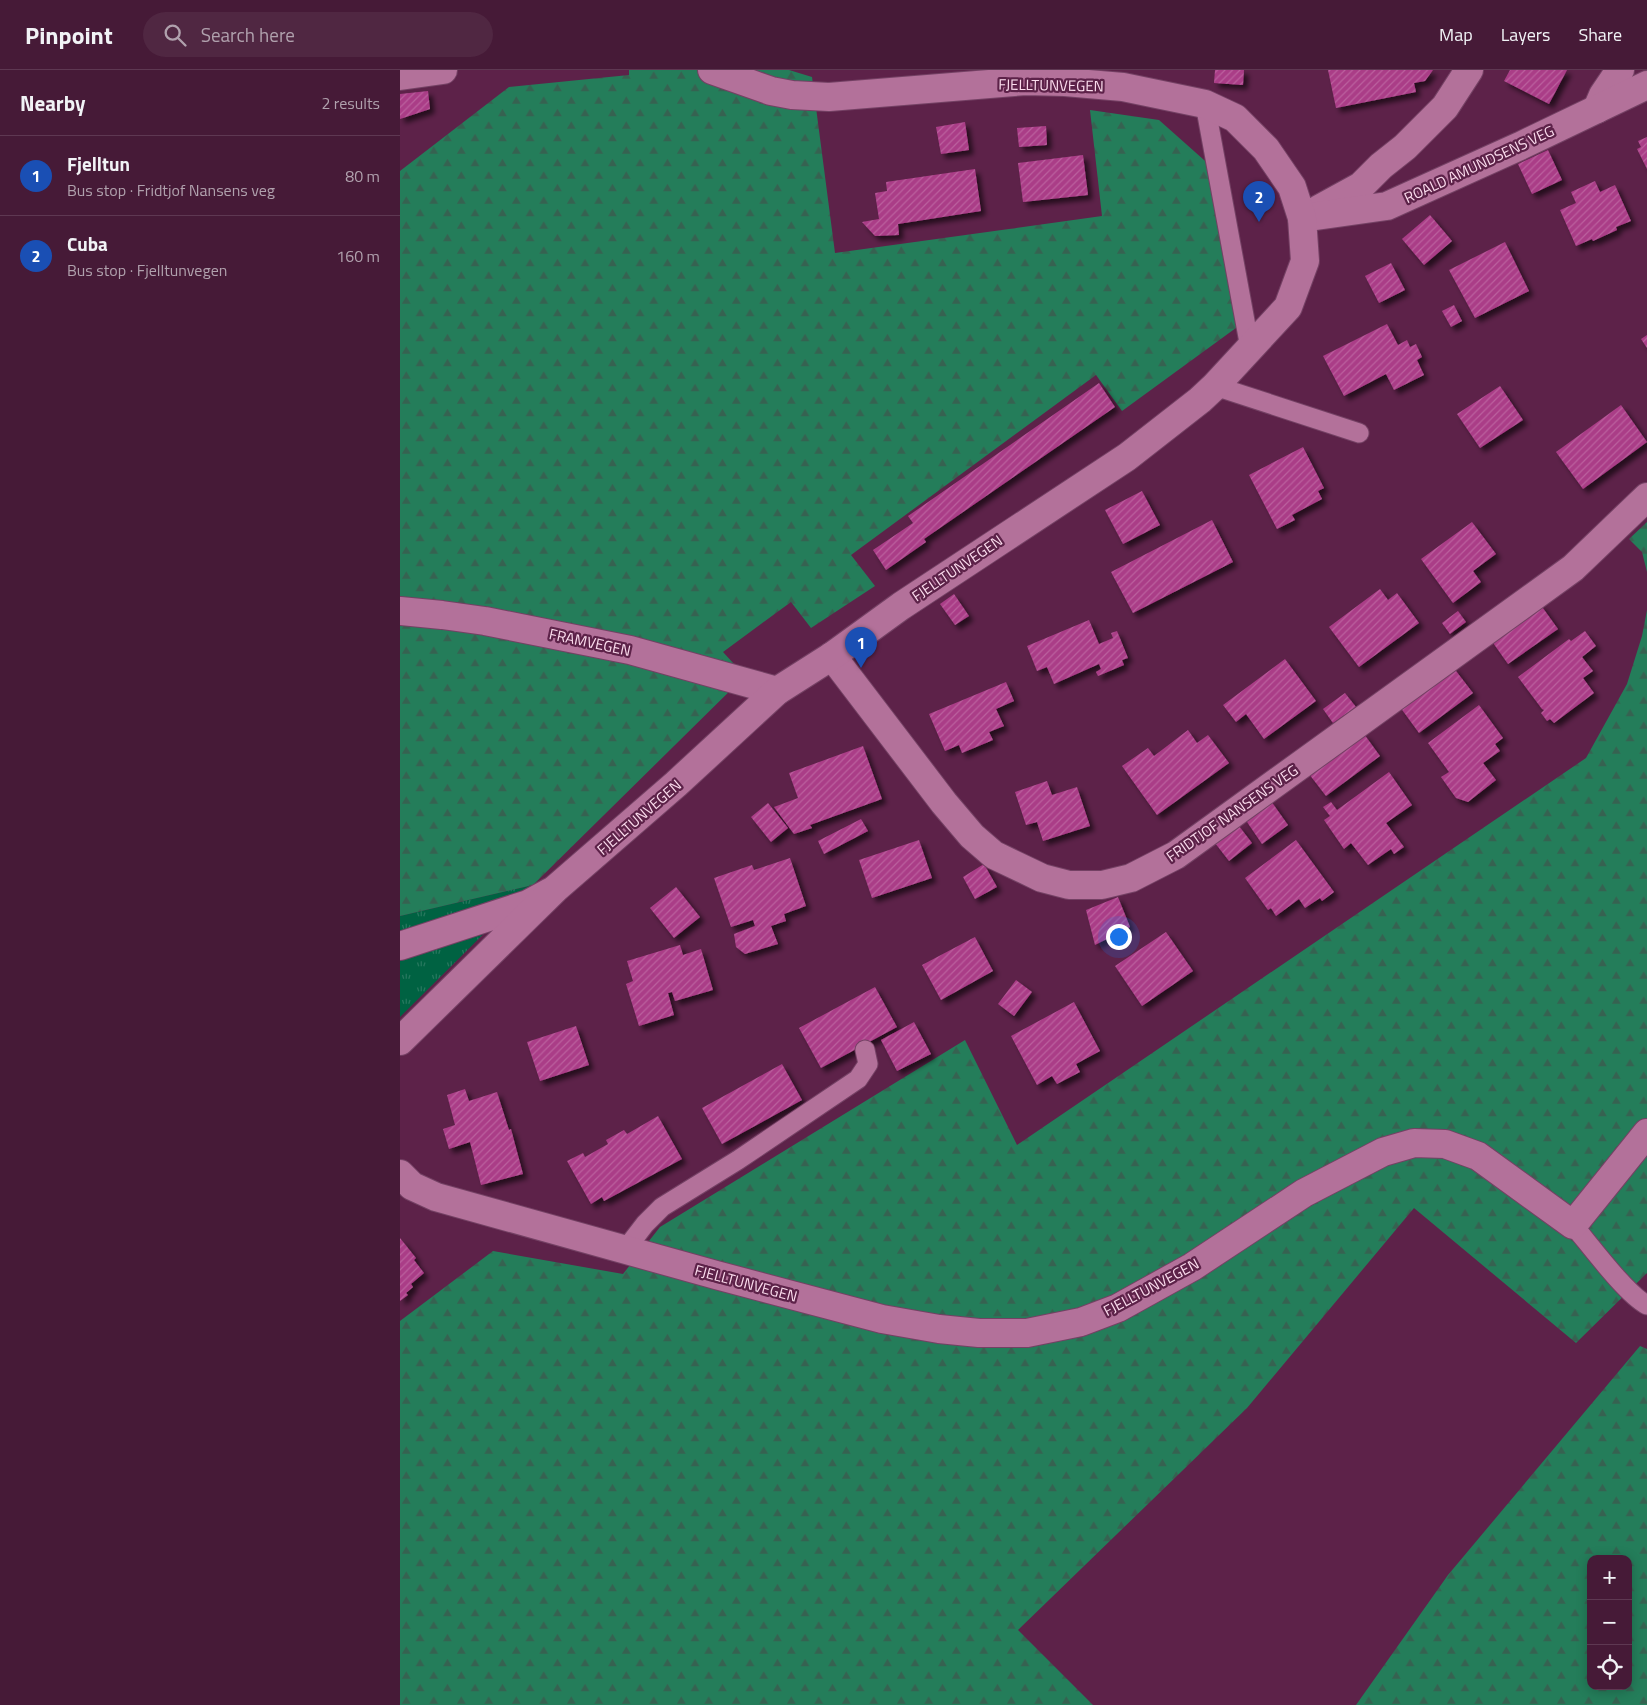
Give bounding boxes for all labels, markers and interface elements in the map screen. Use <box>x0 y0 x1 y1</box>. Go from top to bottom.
search box <box>143 12 493 57</box>
text: Pinpoint <box>25 17 113 53</box>
text: Search here <box>201 20 295 49</box>
icon: search <box>161 21 189 49</box>
text: Map <box>1439 21 1473 48</box>
text: Layers <box>1501 21 1550 48</box>
text: Share <box>1578 21 1622 48</box>
street label: FJELLTUNVEGEN <box>998 73 1104 97</box>
text: Nearby <box>20 87 85 119</box>
text: 2 results <box>321 91 380 115</box>
street label: ROALD AMUNDSENS VEG <box>1400 119 1558 209</box>
text: Fjelltun <box>67 149 130 178</box>
text: 1 <box>32 164 40 188</box>
text: 80 m <box>345 164 380 188</box>
text: Bus stop · Fridtjof Nansens veg <box>67 178 275 202</box>
pin: 2 <box>1243 181 1275 222</box>
text: Cuba <box>67 229 108 258</box>
text: 2 <box>32 244 40 268</box>
text: 160 m <box>336 244 380 268</box>
text: Bus stop · Fjelltunvegen <box>67 258 227 282</box>
street label: FJELLTUNVEGEN <box>907 529 1007 607</box>
street label: FRAMVEGEN <box>547 622 633 662</box>
pin: 1 <box>845 627 877 668</box>
street label: FRIDTJOF NANSENS VEG <box>1161 759 1303 867</box>
street label: FJELLTUNVEGEN <box>592 774 686 860</box>
your location <box>1106 924 1132 950</box>
street label: FJELLTUNVEGEN <box>1099 1252 1203 1322</box>
street label: FJELLTUNVEGEN <box>692 1258 800 1308</box>
map controls <box>1587 1555 1632 1690</box>
button: + <box>1587 1555 1632 1600</box>
button: − <box>1587 1600 1632 1645</box>
button: locate <box>1587 1645 1632 1690</box>

